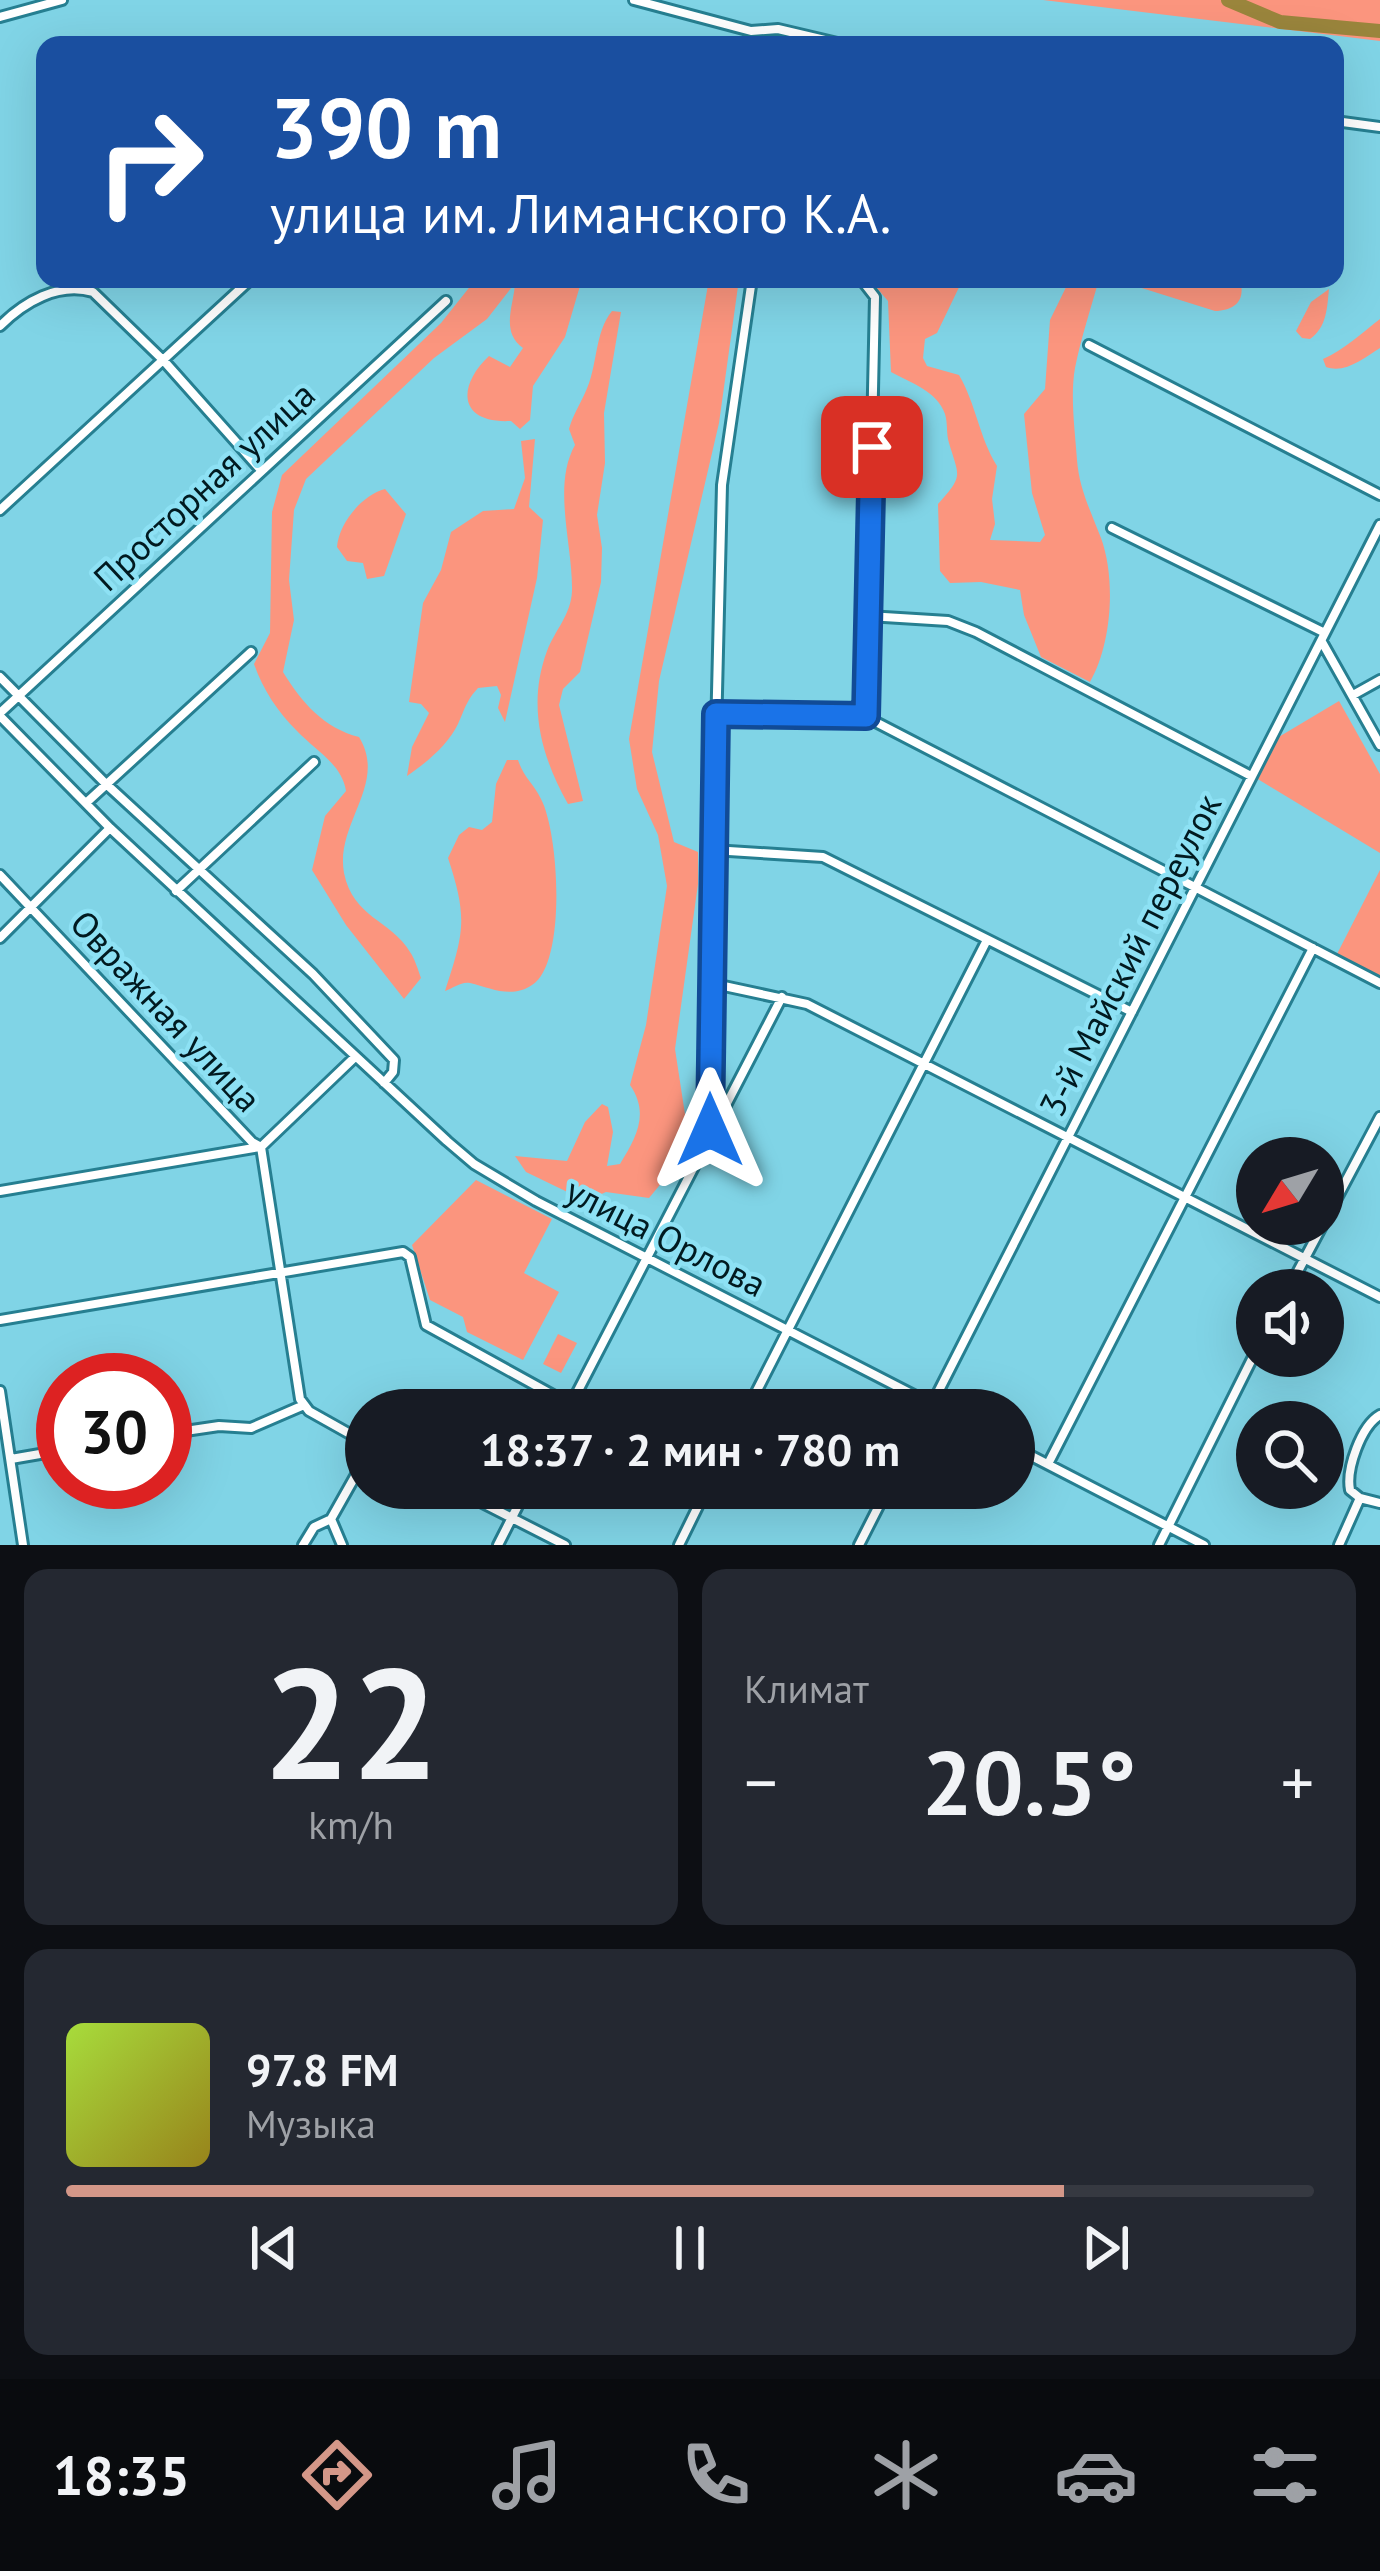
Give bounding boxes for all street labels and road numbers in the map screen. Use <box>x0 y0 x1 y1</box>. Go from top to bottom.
street label: Просторная улица <box>83 371 324 600</box>
street label: 3-й Майский переулок <box>1028 786 1231 1124</box>
street label: Овражная улица <box>61 900 272 1121</box>
street label: улица Орлова <box>558 1166 774 1307</box>

